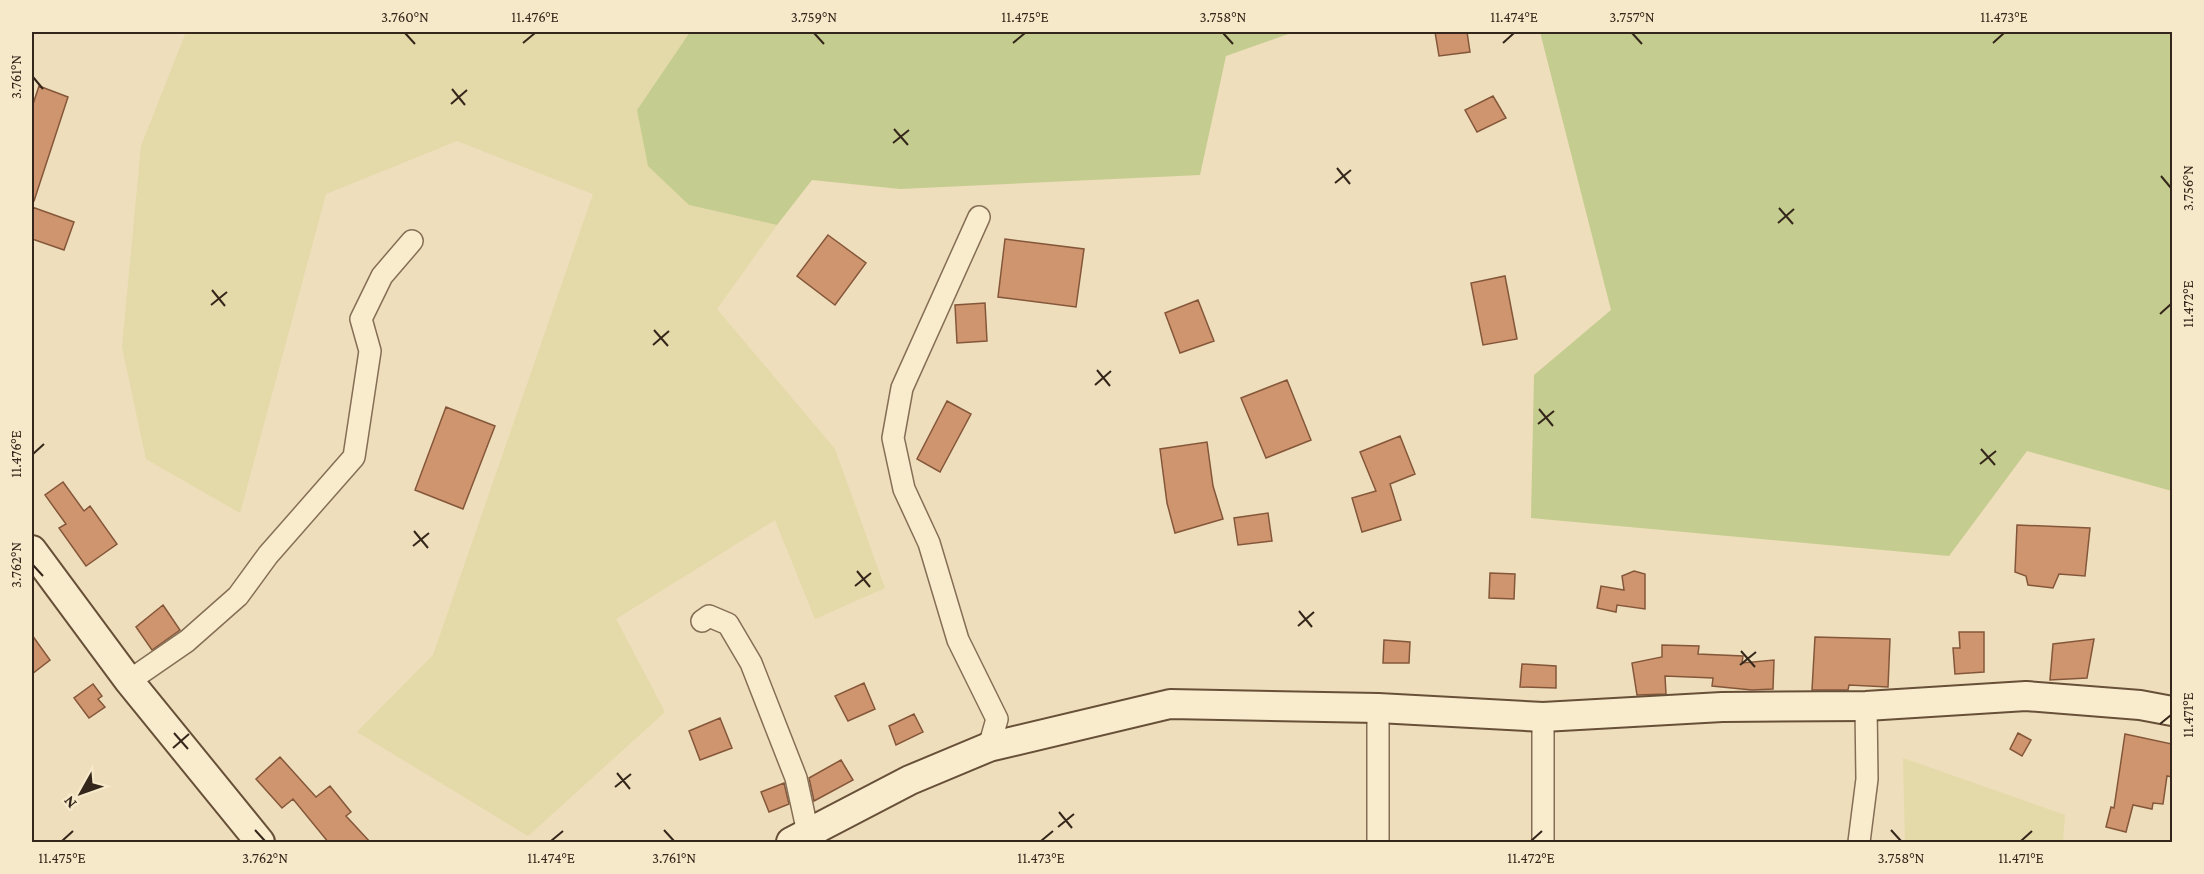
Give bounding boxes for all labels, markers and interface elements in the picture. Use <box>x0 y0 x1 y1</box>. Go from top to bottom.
text: 3.760°N <box>381 9 429 25</box>
text: 11.476°E <box>511 9 559 25</box>
text: 3.759°N <box>791 9 837 25</box>
text: 11.475°E <box>1001 9 1049 25</box>
text: 3.758°N <box>1200 9 1247 25</box>
text: 11.474°E <box>1490 9 1538 25</box>
text: 3.757°N <box>1609 9 1655 25</box>
text: 11.473°E <box>1980 9 2028 25</box>
text: 3.761°N <box>8 55 24 99</box>
text: 3.756°N <box>2180 165 2196 211</box>
text: 11.472°E <box>2180 280 2196 328</box>
text: 11.476°E <box>8 430 24 478</box>
text: 3.762°N <box>8 542 24 588</box>
text: 11.471°E <box>2180 692 2196 738</box>
north arrow <box>51 763 111 823</box>
text: N <box>60 793 80 812</box>
text: 11.475°E <box>38 850 86 866</box>
text: 3.762°N <box>242 850 288 866</box>
text: 11.474°E <box>527 850 575 866</box>
text: 3.761°N <box>652 850 696 866</box>
text: 11.473°E <box>1017 850 1065 866</box>
text: 11.472°E <box>1507 850 1555 866</box>
text: 3.758°N <box>1878 850 1925 866</box>
text: 11.471°E <box>1998 850 2044 866</box>

